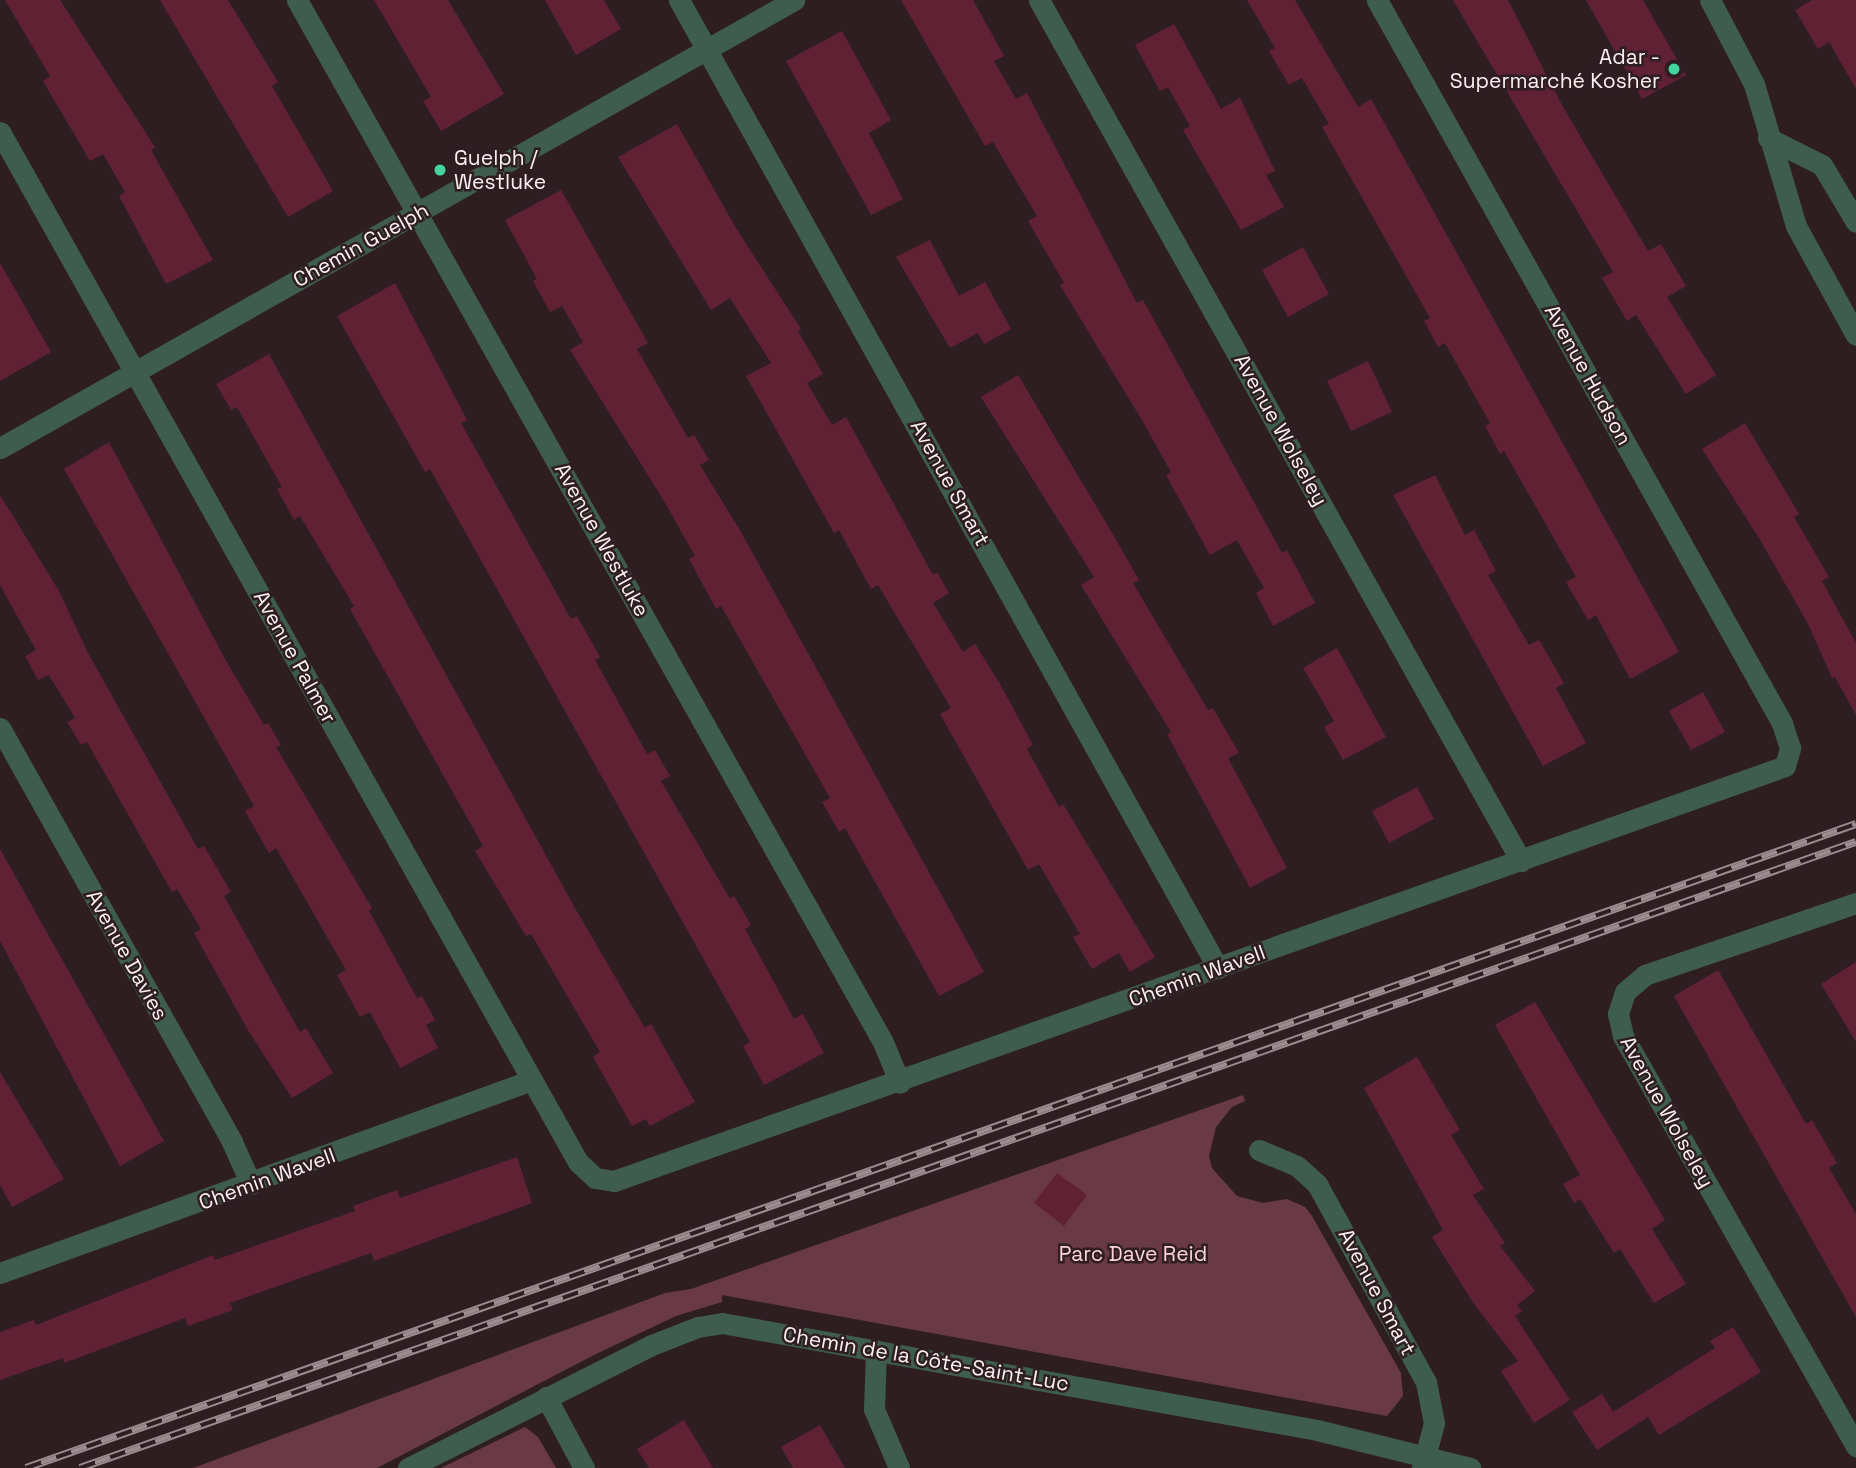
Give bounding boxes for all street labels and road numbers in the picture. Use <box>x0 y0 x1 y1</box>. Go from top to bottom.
street label: Chemin Guelph <box>289 197 433 293</box>
street label: Avenue Hudson <box>1539 300 1637 450</box>
street label: Avenue Wolseley <box>1229 350 1333 510</box>
street label: Avenue Smart <box>905 416 995 550</box>
street label: Avenue Westluke <box>549 459 655 621</box>
street label: Avenue Palmer <box>248 586 342 728</box>
street label: Avenue Davies <box>81 885 173 1025</box>
street label: Chemin Wavell <box>1125 940 1269 1012</box>
street label: Avenue Wolseley <box>1615 1032 1719 1192</box>
street label: Chemin Wavell <box>195 1143 339 1215</box>
street label: Avenue Smart <box>1333 1224 1421 1360</box>
street label: Chemin de la Côte-Saint-Luc <box>781 1321 1071 1397</box>

